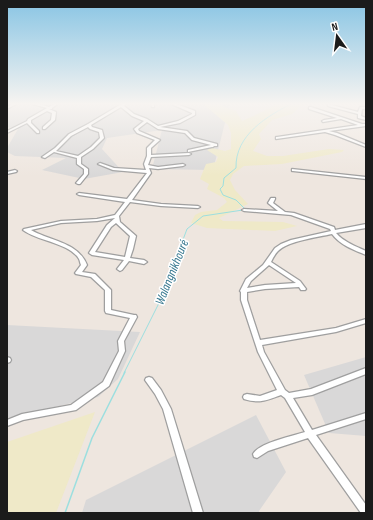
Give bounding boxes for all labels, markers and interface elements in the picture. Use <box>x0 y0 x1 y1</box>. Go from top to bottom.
north arrow <box>317 16 357 56</box>
text: N <box>330 20 339 34</box>
water label: Walangnikhouré <box>152 237 192 307</box>

